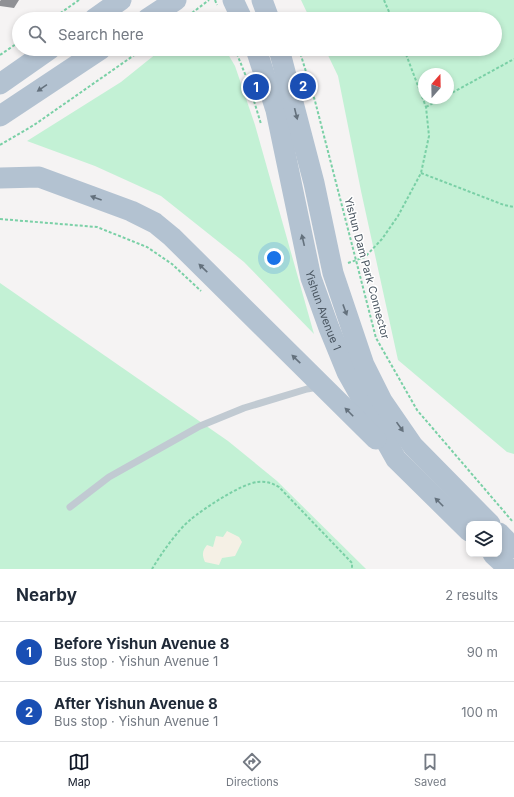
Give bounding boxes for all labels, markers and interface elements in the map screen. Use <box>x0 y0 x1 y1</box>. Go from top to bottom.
search box <box>12 12 502 56</box>
icon: search <box>26 23 48 45</box>
text: Search here <box>58 25 144 44</box>
north arrow <box>418 68 454 104</box>
pin: 2 <box>290 71 316 101</box>
pin: 1 <box>243 72 269 102</box>
one-way arrow <box>37 84 47 92</box>
one-way arrow <box>294 108 300 120</box>
one-way arrow <box>90 195 102 201</box>
street label: Yishun Dam Park Connector <box>341 196 393 340</box>
one-way arrow <box>299 234 305 246</box>
your location <box>264 248 284 268</box>
one-way arrow <box>198 263 208 273</box>
street label: Yishun Avenue 1 <box>303 269 344 352</box>
one-way arrow <box>342 305 348 317</box>
one-way arrow <box>291 354 301 364</box>
one-way arrow <box>344 407 354 417</box>
one-way arrow <box>396 422 404 433</box>
one-way arrow <box>434 497 444 506</box>
map controls <box>466 521 502 557</box>
button: layers <box>466 521 502 557</box>
text: Nearby <box>16 585 77 605</box>
text: 2 results <box>445 587 498 603</box>
text: Before Yishun Avenue 8 <box>54 634 229 653</box>
text: 1 <box>26 644 32 660</box>
text: 90 m <box>467 644 498 660</box>
text: Bus stop · Yishun Avenue 1 <box>54 653 218 669</box>
text: After Yishun Avenue 8 <box>54 694 218 713</box>
text: 2 <box>25 704 33 720</box>
text: 100 m <box>461 704 498 720</box>
text: Bus stop · Yishun Avenue 1 <box>54 713 218 729</box>
tab: Map <box>68 751 91 789</box>
tab: Directions <box>226 751 279 789</box>
tab: Saved <box>414 751 446 789</box>

